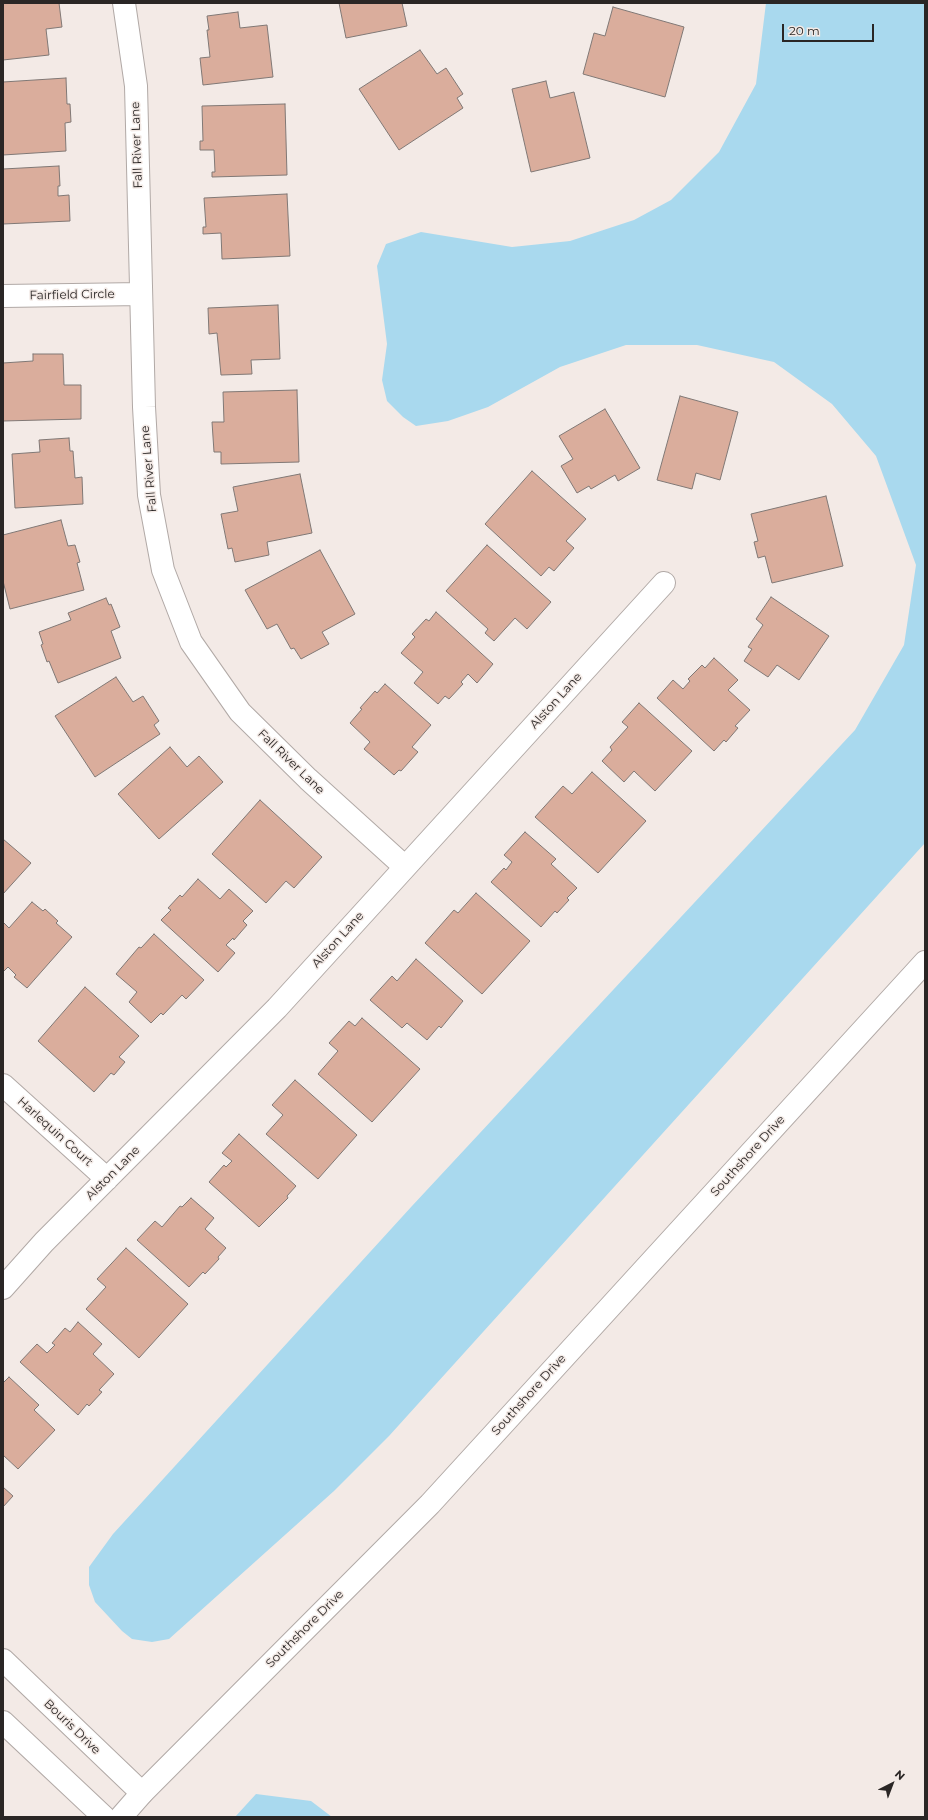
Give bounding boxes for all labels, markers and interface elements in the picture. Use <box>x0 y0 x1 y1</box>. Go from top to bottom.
scale bar <box>784 16 876 42</box>
text: 20 m <box>789 23 820 38</box>
street label: Fall River Lane <box>128 101 146 189</box>
street label: Fairfield Circle <box>29 287 115 303</box>
street label: Fall River Lane <box>138 425 160 513</box>
street label: Alston Lane <box>527 670 585 732</box>
street label: Fall River Lane <box>255 727 327 797</box>
street label: Alston Lane <box>309 909 367 971</box>
street label: Harlequin Court <box>14 1094 96 1170</box>
street label: Southshore Drive <box>708 1113 788 1199</box>
street label: Alston Lane <box>83 1143 143 1203</box>
street label: Southshore Drive <box>489 1352 569 1438</box>
street label: Southshore Drive <box>263 1587 347 1671</box>
street label: Bouris Drive <box>41 1696 103 1758</box>
north arrow <box>872 1764 912 1804</box>
text: N <box>892 1767 908 1783</box>

